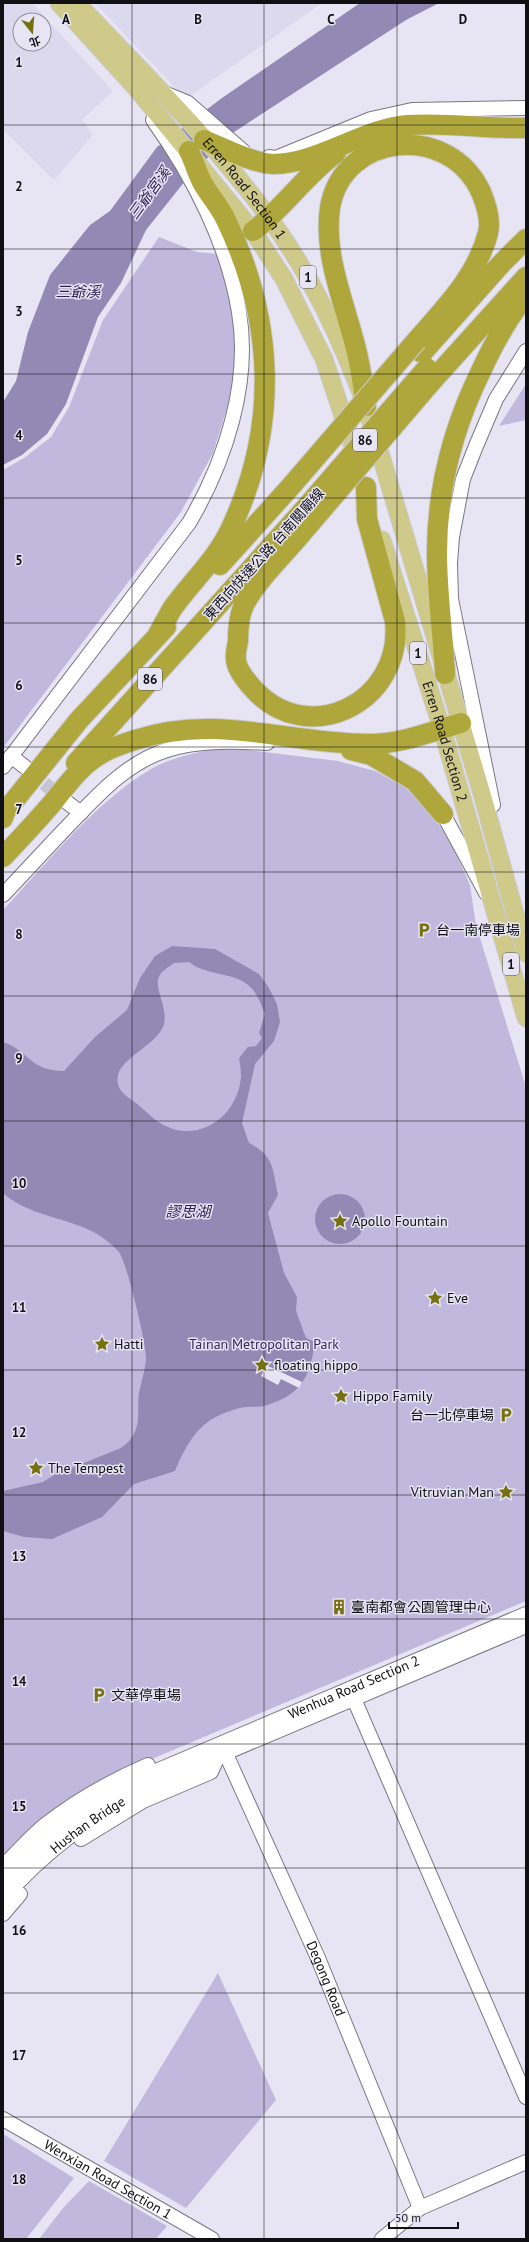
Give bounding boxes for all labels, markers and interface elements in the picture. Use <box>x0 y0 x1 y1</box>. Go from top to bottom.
text: A <box>62 11 70 28</box>
text: B <box>194 11 202 28</box>
text: C <box>327 11 335 28</box>
text: D <box>459 11 467 28</box>
north arrow <box>12 12 52 52</box>
text: 北 <box>28 33 42 50</box>
text: 1 <box>15 54 23 71</box>
street label: Erren Road Section 1 <box>199 134 290 243</box>
water label: 三爺宮溪 <box>124 162 175 223</box>
text: 2 <box>15 178 23 195</box>
road number: 1 <box>300 266 316 288</box>
water label: 三爺溪 <box>55 282 102 301</box>
text: 3 <box>15 303 23 320</box>
text: 4 <box>15 427 23 444</box>
road number: 86 <box>353 429 377 451</box>
street label: 東西向快速公路 台南關廟線 <box>200 484 328 624</box>
text: 5 <box>15 552 23 569</box>
road number: 1 <box>410 642 426 664</box>
road number: 86 <box>138 668 162 690</box>
text: 6 <box>15 677 23 694</box>
street label: Erren Road Section 2 <box>418 679 472 804</box>
text: 7 <box>15 801 23 818</box>
parking icon: 台一南停車場 <box>415 921 433 939</box>
place label: 台一南停車場 <box>436 921 520 939</box>
text: 8 <box>15 926 23 943</box>
road number: 1 <box>503 953 519 975</box>
text: 9 <box>15 1050 23 1067</box>
text: 10 <box>12 1175 26 1192</box>
water label: 謬思湖 <box>165 1202 212 1221</box>
place icon: Apollo Fountain <box>331 1212 349 1230</box>
place label: Apollo Fountain <box>352 1212 448 1230</box>
place icon: Eve <box>426 1289 444 1307</box>
place label: Eve <box>447 1289 468 1307</box>
text: 11 <box>12 1299 26 1316</box>
place icon: Hatti <box>93 1335 111 1353</box>
place label: Hatti <box>114 1335 144 1353</box>
park label: Tainan Metropolitan Park <box>189 1335 339 1353</box>
place icon: floating hippo <box>253 1356 271 1374</box>
place label: floating hippo <box>274 1356 358 1374</box>
place icon: Hippo Family <box>332 1387 350 1405</box>
place label: Hippo Family <box>353 1387 433 1405</box>
place label: 台一北停車場 <box>410 1406 494 1424</box>
parking icon: 台一北停車場 <box>497 1406 515 1424</box>
text: 12 <box>12 1424 26 1441</box>
place icon: The Tempest <box>27 1459 45 1477</box>
place label: The Tempest <box>48 1459 124 1477</box>
place label: Vitruvian Man <box>410 1483 494 1501</box>
place icon: Vitruvian Man <box>497 1483 515 1501</box>
text: 13 <box>12 1548 26 1565</box>
building icon: 臺南都會公園管理中心 <box>330 1598 348 1616</box>
place label: 臺南都會公園管理中心 <box>351 1598 491 1616</box>
street label: Wenhua Road Section 2 <box>285 1651 422 1723</box>
text: 14 <box>12 1673 27 1690</box>
parking icon: 文華停車場 <box>90 1686 108 1704</box>
place label: 文華停車場 <box>111 1686 181 1704</box>
street label: Hushan Bridge <box>46 1792 128 1857</box>
text: 15 <box>12 1798 26 1815</box>
text: 16 <box>12 1922 26 1939</box>
street label: Degong Road <box>302 1938 350 2019</box>
text: 17 <box>12 2047 26 2064</box>
street label: Wenxian Road Section 1 <box>41 2135 175 2223</box>
text: 18 <box>12 2171 26 2188</box>
scale bar <box>389 2204 458 2230</box>
text: 50 m <box>395 2210 421 2225</box>

